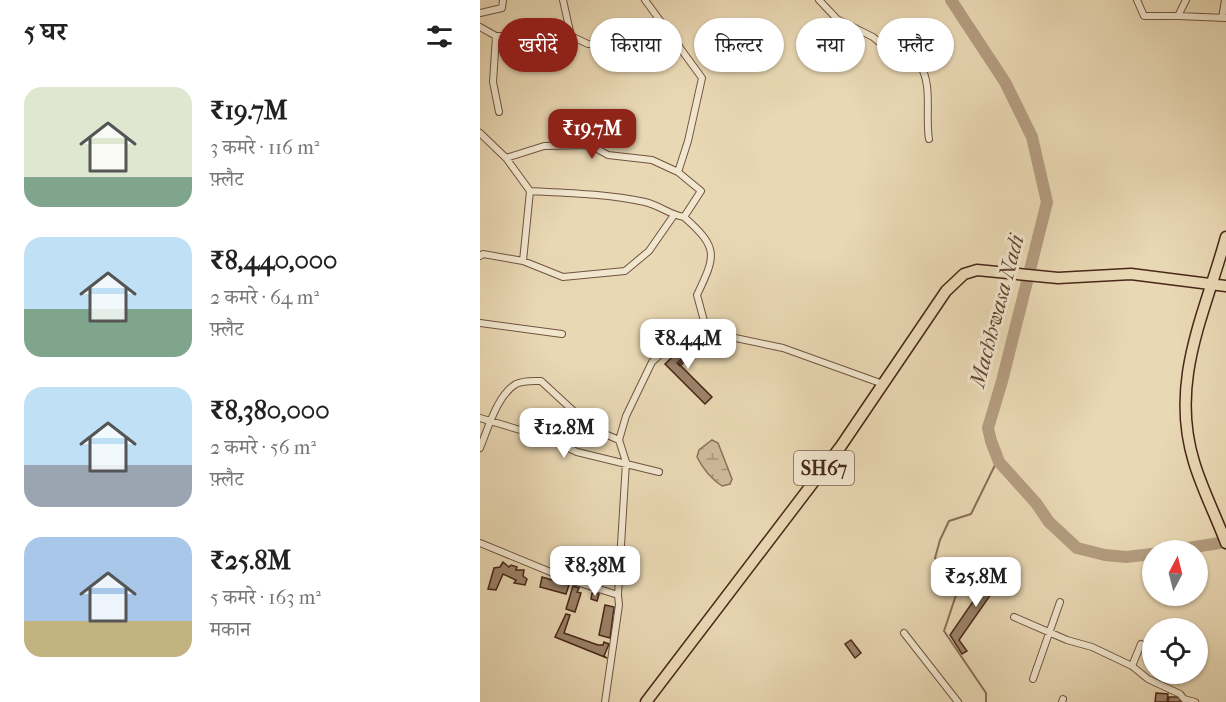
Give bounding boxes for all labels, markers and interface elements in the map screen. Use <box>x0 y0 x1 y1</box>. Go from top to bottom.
text: 5 घर <box>24 16 67 47</box>
chip: खरीदें <box>498 18 578 72</box>
chip: किराया <box>590 18 682 72</box>
chip: फ़िल्टर <box>694 18 784 72</box>
chip: नया <box>796 18 865 72</box>
chip: फ़्लैट <box>877 18 954 72</box>
icon: filters <box>423 20 456 53</box>
text: ₹19.7M <box>210 95 288 126</box>
pin: ₹19.7M <box>543 109 641 160</box>
icon: home <box>72 111 144 183</box>
text: ₹19.7M <box>562 117 622 140</box>
text: 3 कमरे · 116 m² <box>210 136 320 159</box>
text: फ़्लैट <box>210 168 243 191</box>
water label: Machhwasa Nadi <box>964 230 1030 392</box>
text: ₹8,440,000 <box>210 245 337 276</box>
icon: home <box>72 261 144 333</box>
text: 2 कमरे · 64 m² <box>210 286 319 309</box>
text: फ़्लैट <box>210 318 243 341</box>
pin: ₹8.44M <box>639 319 737 370</box>
text: ₹8.44M <box>654 327 722 350</box>
text: ₹8,380,000 <box>210 395 330 426</box>
pin: ₹12.8M <box>515 408 613 459</box>
icon: home <box>72 411 144 483</box>
text: ₹12.8M <box>534 416 594 439</box>
text: 2 कमरे · 56 m² <box>210 436 316 459</box>
road number: SH67 <box>794 451 854 485</box>
text: फ़्लैट <box>210 468 243 491</box>
north arrow <box>1142 540 1208 606</box>
map controls <box>1142 540 1208 684</box>
text: ₹25.8M <box>210 545 291 576</box>
pin: ₹8.38M <box>546 546 644 597</box>
text: ₹8.38M <box>564 554 626 577</box>
pin: ₹25.8M <box>927 557 1025 608</box>
icon: home <box>72 561 144 633</box>
text: ₹25.8M <box>945 565 1007 588</box>
text: 5 कमरे · 163 m² <box>210 586 321 609</box>
text: मकान <box>210 618 251 641</box>
button: locate <box>1142 618 1208 684</box>

